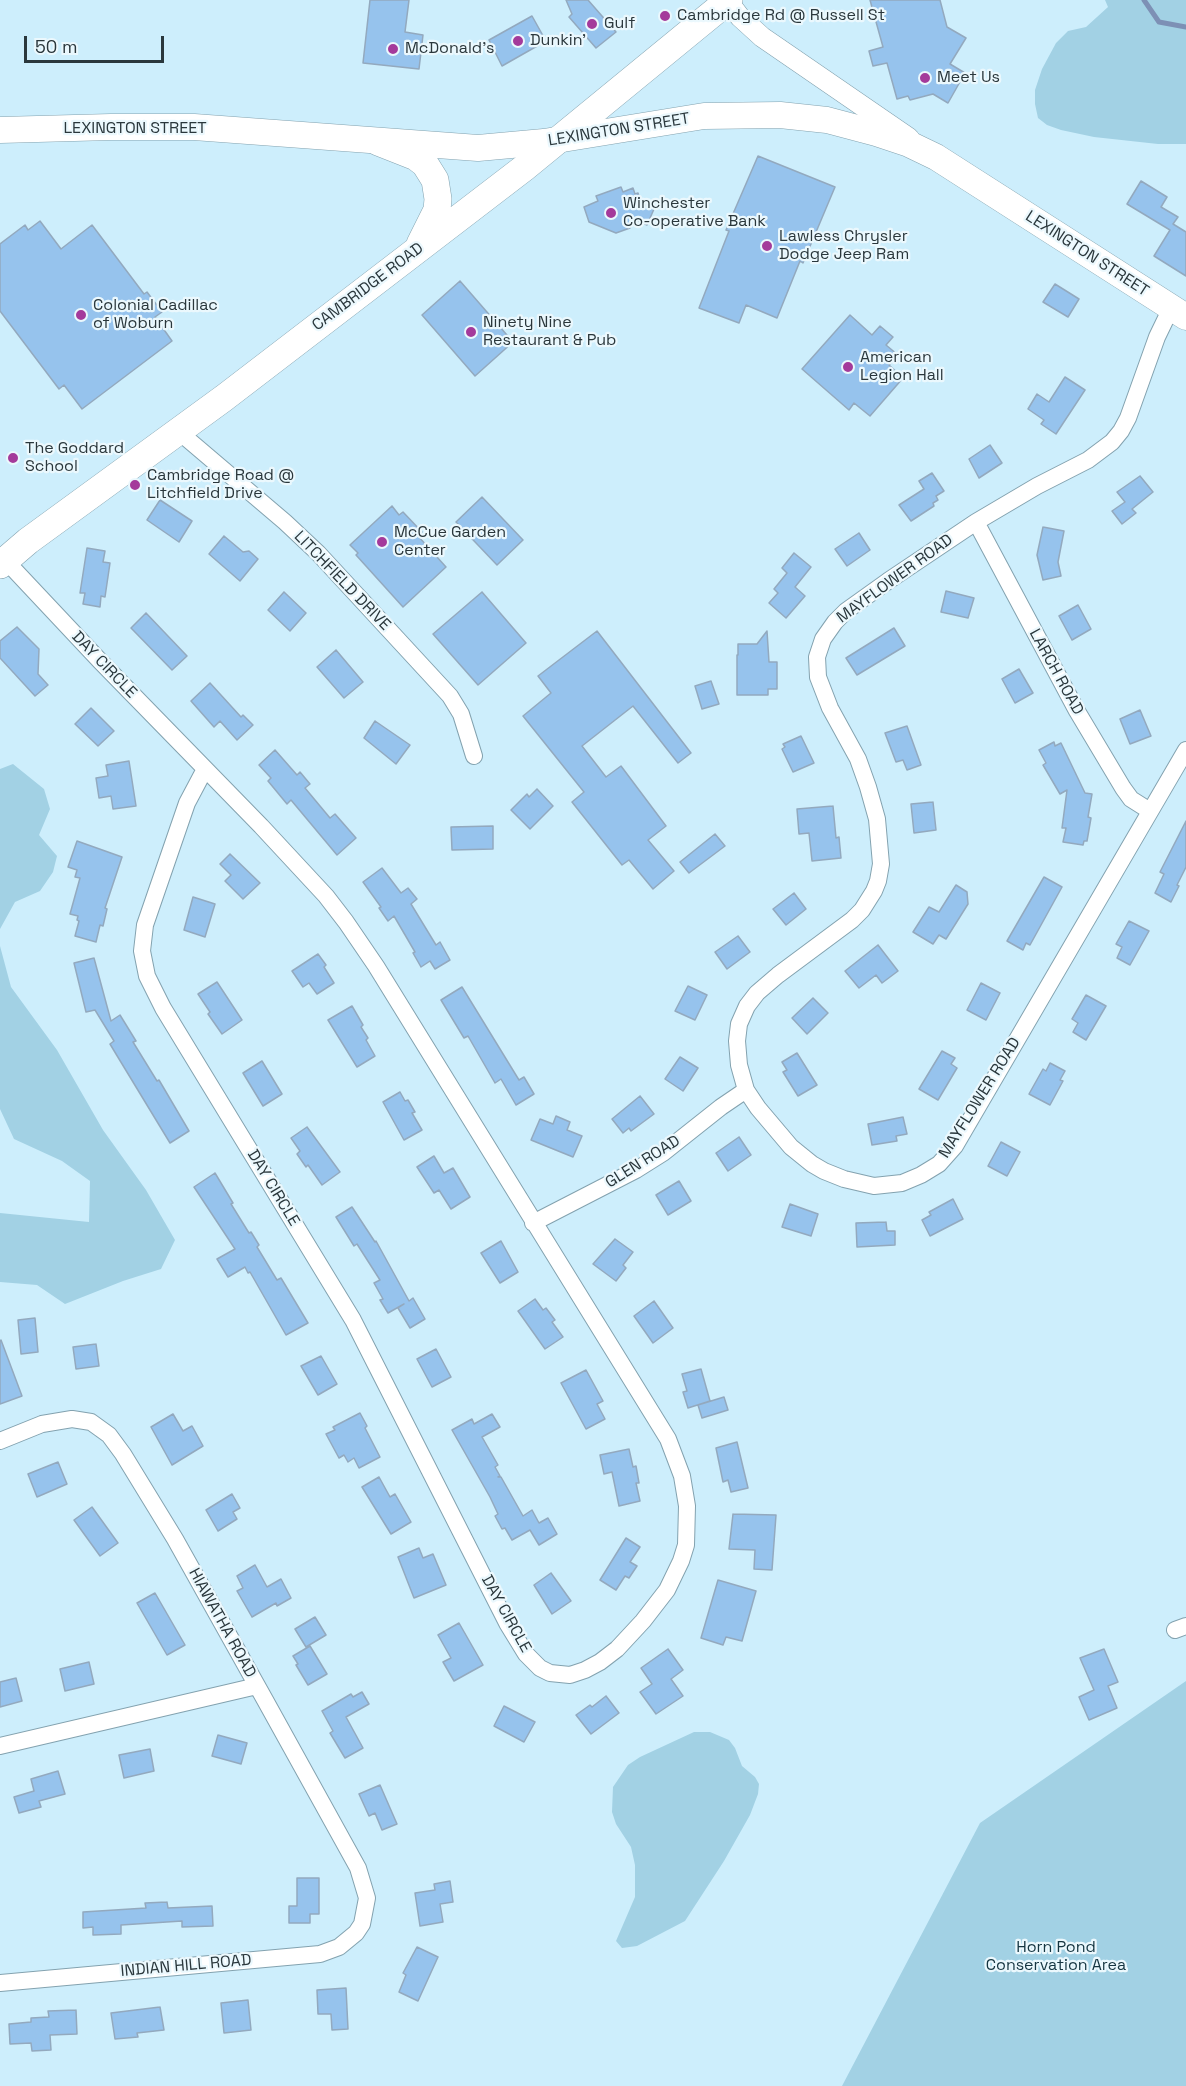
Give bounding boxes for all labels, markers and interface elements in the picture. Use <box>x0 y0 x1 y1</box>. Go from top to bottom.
place label: Cambridge Rd @ Russell St <box>677 6 885 26</box>
marker: Cambridge Rd @ Russell St <box>658 9 672 23</box>
place label: Gulf <box>604 14 635 34</box>
marker: Gulf <box>585 17 599 31</box>
scale bar <box>27 24 166 62</box>
place label: Dunkin' <box>530 31 586 51</box>
marker: Dunkin' <box>511 34 525 48</box>
text: 50 m <box>35 35 77 58</box>
place label: McDonald's <box>405 39 495 59</box>
marker: McDonald's <box>386 42 400 56</box>
place label: Meet Us <box>937 68 1000 88</box>
marker: Meet Us <box>918 71 932 85</box>
street label: LEXINGTON STREET <box>547 109 691 151</box>
street label: LEXINGTON STREET <box>63 119 207 139</box>
place label: Winchester Co-operative Bank <box>623 194 766 232</box>
marker: Winchester Co-operative Bank <box>604 206 618 220</box>
street label: LEXINGTON STREET <box>1022 207 1152 301</box>
place label: Lawless Chrysler Dodge Jeep Ram <box>779 227 909 265</box>
street label: CAMBRIDGE ROAD <box>309 239 427 335</box>
marker: Lawless Chrysler Dodge Jeep Ram <box>760 239 774 253</box>
place label: Colonial Cadillac of Woburn <box>93 296 218 334</box>
marker: Colonial Cadillac of Woburn <box>74 308 88 322</box>
place label: Ninety Nine Restaurant & Pub <box>483 313 616 351</box>
marker: Ninety Nine Restaurant & Pub <box>464 325 478 339</box>
place label: American Legion Hall <box>860 348 944 386</box>
marker: American Legion Hall <box>841 360 855 374</box>
place label: The Goddard School <box>25 439 124 477</box>
marker: The Goddard School <box>6 451 20 465</box>
place label: Cambridge Road @ Litchfield Drive <box>147 466 294 504</box>
marker: Cambridge Road @ Litchfield Drive <box>128 478 142 492</box>
place label: McCue Garden Center <box>394 523 506 561</box>
street label: LITCHFIELD DRIVE <box>290 527 394 635</box>
street label: MAYFLOWER ROAD <box>833 530 957 628</box>
marker: McCue Garden Center <box>375 535 389 549</box>
street label: LARCH ROAD <box>1025 626 1087 718</box>
street label: DAY CIRCLE <box>67 628 141 702</box>
street label: MAYFLOWER ROAD <box>935 1034 1025 1162</box>
street label: GLEN ROAD <box>602 1132 684 1192</box>
street label: DAY CIRCLE <box>243 1146 303 1230</box>
street label: HIAWATHA ROAD <box>184 1565 260 1681</box>
street label: DAY CIRCLE <box>477 1572 535 1656</box>
park label: Horn Pond Conservation Area <box>986 1938 1126 1976</box>
street label: INDIAN HILL ROAD <box>120 1951 252 1981</box>

